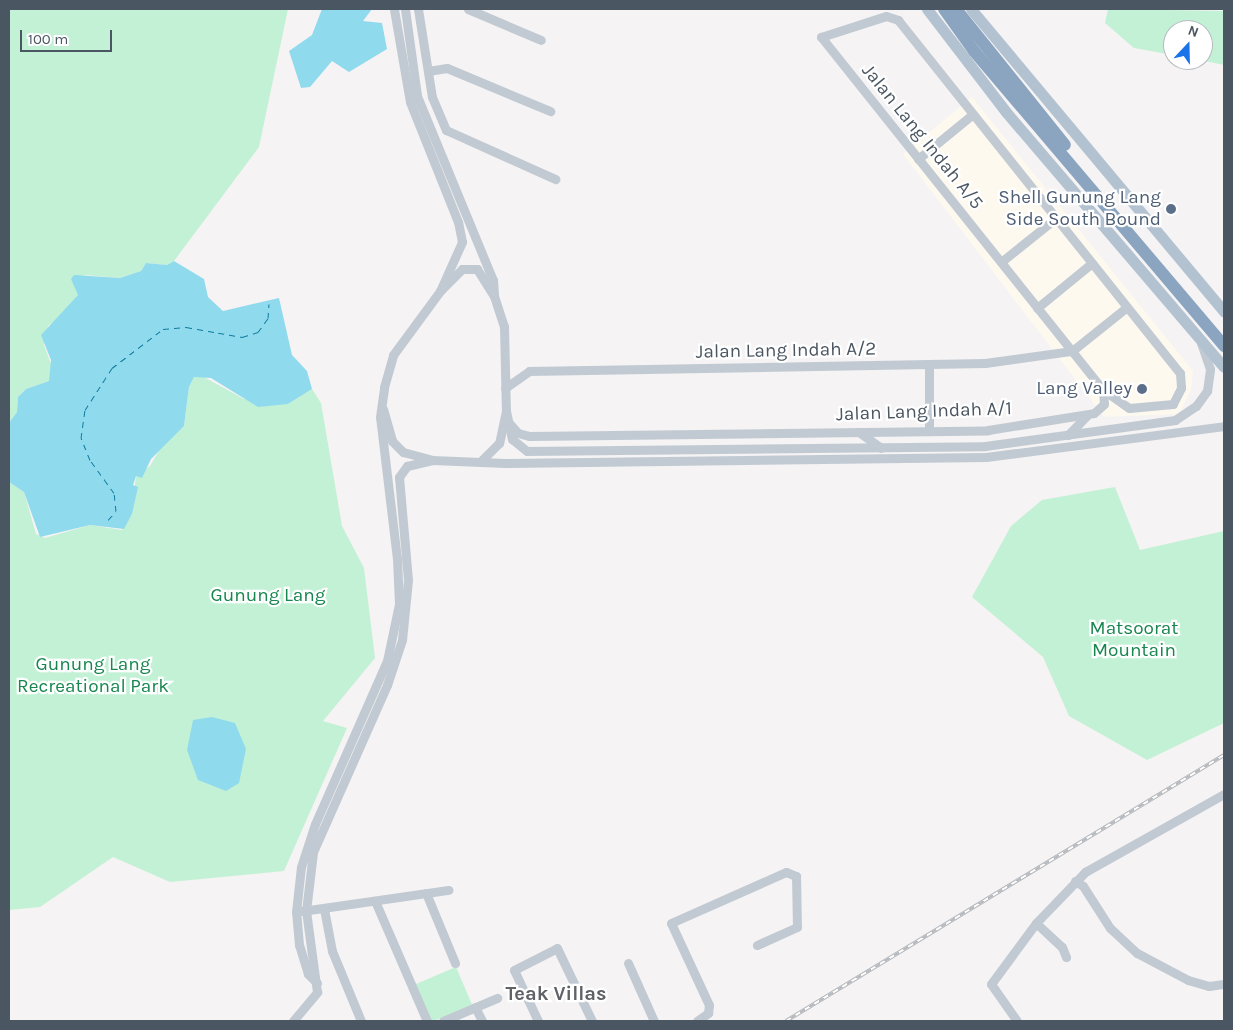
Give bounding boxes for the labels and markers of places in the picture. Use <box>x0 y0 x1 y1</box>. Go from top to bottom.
place label: Shell Gunung Lang Side South Bound <box>998 187 1161 231</box>
marker: Shell Gunung Lang Side South Bound <box>1165 203 1177 215</box>
place label: Lang Valley <box>1036 378 1132 400</box>
marker: Lang Valley <box>1136 383 1148 395</box>

